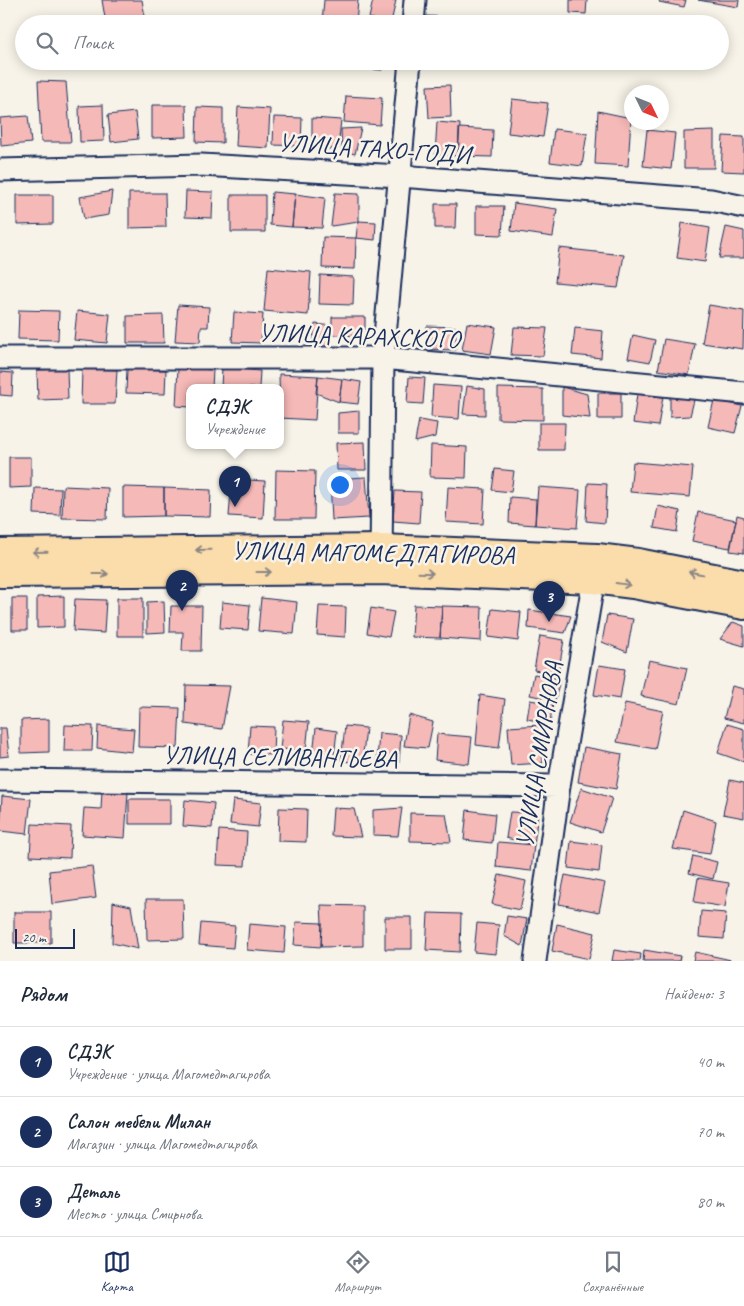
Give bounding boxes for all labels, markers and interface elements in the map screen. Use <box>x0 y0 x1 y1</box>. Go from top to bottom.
search box <box>15 15 729 70</box>
icon: search <box>33 29 61 57</box>
text: Поиск <box>73 31 113 55</box>
north arrow <box>624 85 669 130</box>
street label: УЛИЦА ТАХО-ГОДИ <box>277 126 475 172</box>
street label: УЛИЦА КАРАХСКОГО <box>258 316 463 356</box>
popup <box>186 384 284 449</box>
text: СДЭК <box>205 395 249 419</box>
text: Учреждение <box>205 419 265 439</box>
pin: 1 <box>219 466 251 507</box>
your location <box>327 472 353 498</box>
street label: УЛИЦА МАГОМЕДТАГИРОВА <box>231 535 516 571</box>
one-way arrow <box>195 545 212 555</box>
one-way arrow <box>33 547 49 556</box>
one-way arrow <box>255 567 271 577</box>
one-way arrow <box>689 568 705 578</box>
one-way arrow <box>93 569 109 578</box>
one-way arrow <box>418 569 434 578</box>
pin: 2 <box>166 570 198 611</box>
one-way arrow <box>615 579 631 589</box>
pin: 3 <box>533 581 565 622</box>
street label: УЛИЦА СМИРНОВА <box>509 659 570 849</box>
street label: УЛИЦА СЕЛИВАНТЬЕВА <box>163 739 398 775</box>
scale bar <box>15 926 75 949</box>
text: 20 m <box>22 929 46 946</box>
text: Рядом <box>20 981 67 1007</box>
text: Найдено: 3 <box>664 984 724 1004</box>
text: СДЭК <box>67 1040 111 1064</box>
text: 1 <box>32 1052 40 1072</box>
text: 40 m <box>697 1052 724 1072</box>
text: Учреждение · улица Магомедтагирова <box>67 1064 270 1084</box>
text: Салон мебели Милан <box>67 1110 210 1134</box>
text: 2 <box>32 1122 40 1142</box>
text: 70 m <box>697 1122 724 1142</box>
text: Магазин · улица Магомедтагирова <box>67 1134 257 1154</box>
text: Деталь <box>67 1180 119 1204</box>
text: 3 <box>32 1192 40 1212</box>
text: 80 m <box>697 1192 724 1212</box>
text: Место · улица Смирнова <box>67 1204 202 1224</box>
tab: Карта <box>101 1248 133 1295</box>
tab: Маршрут <box>335 1248 381 1295</box>
tab: Сохранённые <box>582 1248 643 1295</box>

